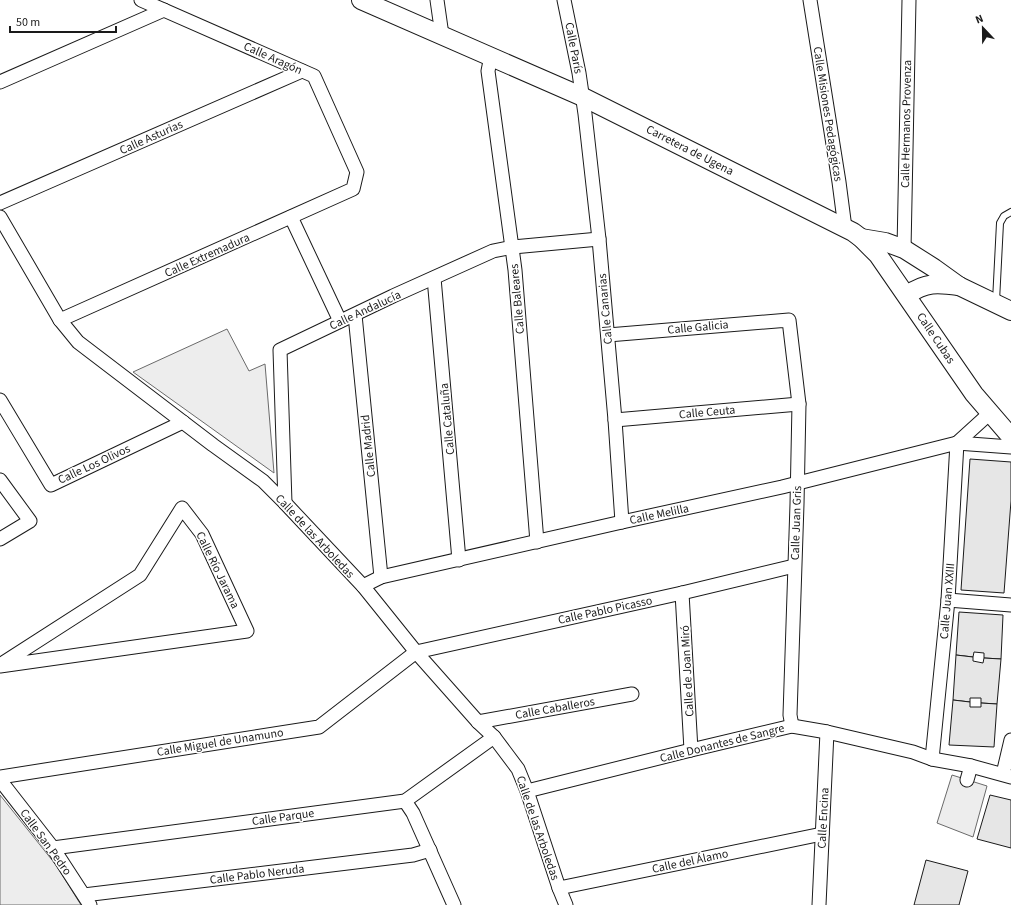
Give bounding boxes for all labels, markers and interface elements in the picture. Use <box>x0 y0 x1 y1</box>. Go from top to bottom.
scale bar <box>10 8 116 34</box>
north arrow <box>963 8 1003 48</box>
text: N <box>973 11 986 28</box>
text: 50 m <box>16 14 40 31</box>
street label: Calle París <box>560 21 587 75</box>
street label: Calle Aragón <box>241 38 305 79</box>
street label: Calle Misiones Pedagógicas <box>808 45 847 183</box>
street label: Calle Hermanos Provenza <box>897 60 916 188</box>
street label: Calle Asturias <box>117 116 186 159</box>
street label: Carretera de Ugena <box>643 121 736 180</box>
street label: Calle Extremadura <box>162 229 252 282</box>
street label: Calle Baleares <box>506 263 529 335</box>
street label: Calle Canarias <box>594 273 617 345</box>
street label: Calle Andalucía <box>327 286 404 334</box>
street label: Calle Cubas <box>912 309 959 367</box>
street label: Calle Galicia <box>667 316 729 339</box>
street label: Calle Cataluña <box>436 382 459 456</box>
street label: Calle Ceuta <box>678 402 736 423</box>
street label: Calle Madrid <box>357 414 380 478</box>
street label: Calle Los Olivos <box>55 440 133 489</box>
street label: Calle Juan Gris <box>787 486 806 560</box>
street label: Calle de las Arboledas <box>271 491 358 582</box>
street label: Calle Melilla <box>628 500 690 529</box>
street label: Calle Río Jarama <box>192 529 244 612</box>
street label: Calle Juan XXIII <box>936 562 959 640</box>
street label: Calle Pablo Picasso <box>556 592 654 629</box>
street label: Calle de Joan Miró <box>677 625 698 717</box>
street label: Calle Caballeros <box>514 693 596 724</box>
street label: Calle Donantes de Sangre <box>658 720 786 767</box>
street label: Calle Miguel de Unamuno <box>156 724 285 761</box>
street label: Calle de las Arboledas <box>512 774 563 883</box>
street label: Calle Encina <box>813 787 834 849</box>
street label: Calle Parque <box>251 805 315 830</box>
street label: Calle San Pedro <box>16 806 76 879</box>
street label: Calle del Álamo <box>650 845 730 878</box>
street label: Calle Pablo Neruda <box>209 860 305 889</box>

